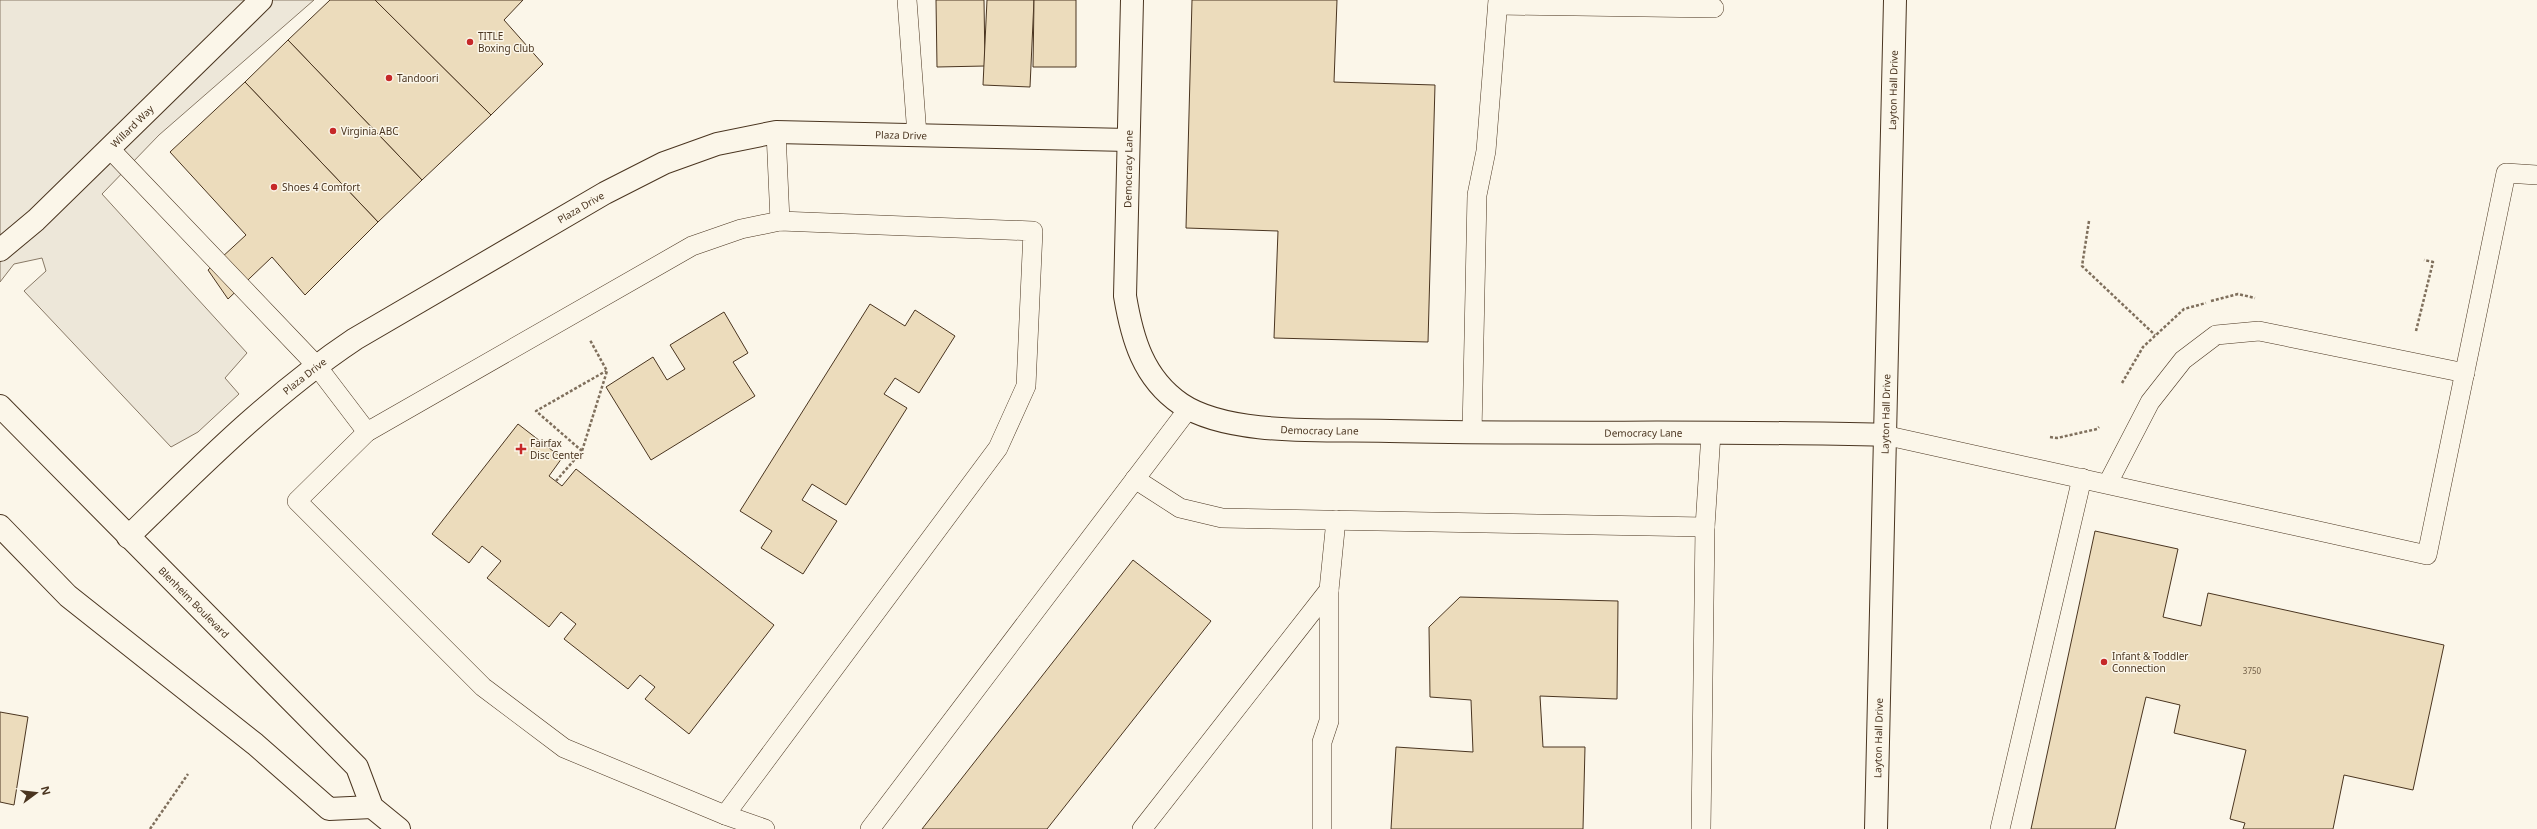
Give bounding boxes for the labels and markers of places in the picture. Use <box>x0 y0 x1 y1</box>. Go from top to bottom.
place label: TITLE Boxing Club <box>478 29 534 55</box>
marker: TITLE Boxing Club <box>465 37 475 47</box>
place label: Tandoori <box>397 71 439 85</box>
marker: Tandoori <box>384 73 394 83</box>
place label: Virginia ABC <box>341 124 399 138</box>
marker: Virginia ABC <box>328 126 338 136</box>
place label: Shoes 4 Comfort <box>282 180 360 194</box>
marker: Shoes 4 Comfort <box>269 182 279 192</box>
place label: Fairfax Disc Center <box>530 436 584 462</box>
marker: Fairfax Disc Center <box>515 443 527 455</box>
place label: Infant & Toddler Connection <box>2112 649 2189 675</box>
marker: Infant & Toddler Connection <box>2099 657 2109 667</box>

